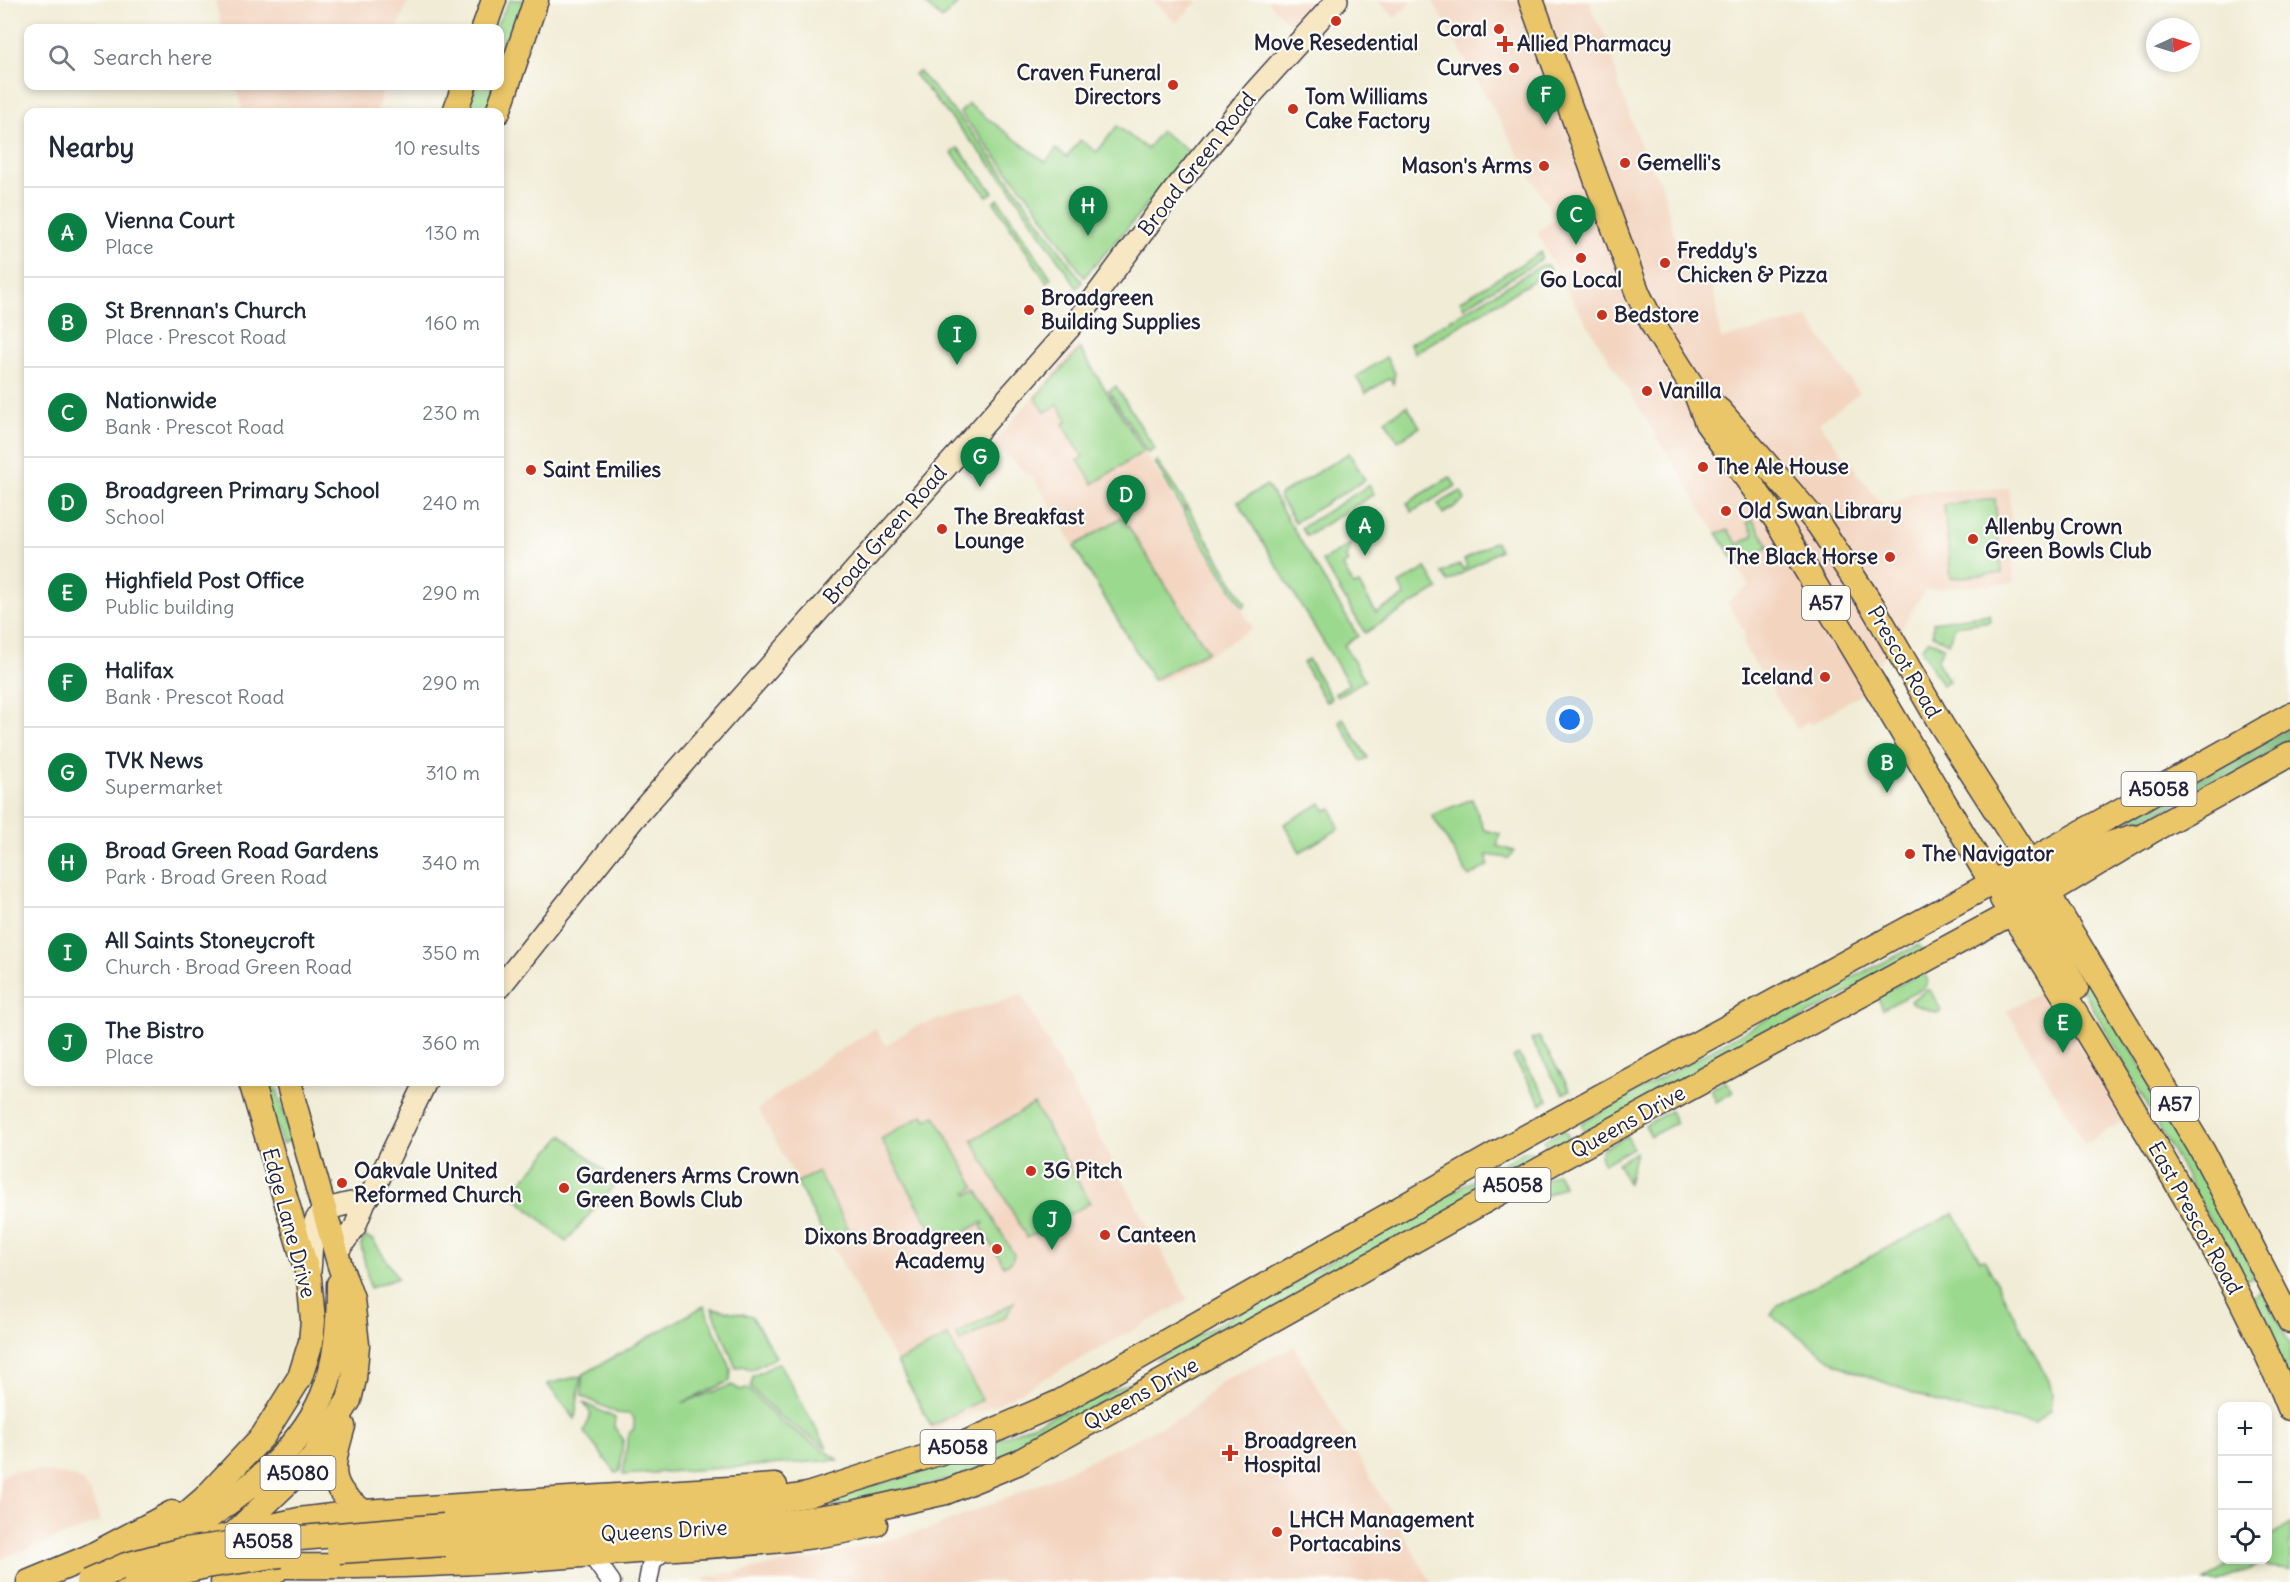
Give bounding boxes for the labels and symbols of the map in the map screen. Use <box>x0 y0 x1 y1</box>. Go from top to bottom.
marker: Move Resedential <box>1329 14 1343 28</box>
place label: Coral <box>1437 15 1487 42</box>
north arrow <box>2146 18 2200 72</box>
marker: Coral <box>1492 22 1506 36</box>
place label: Move Resedential <box>1254 29 1418 56</box>
place label: Allied Pharmacy <box>1517 30 1671 57</box>
marker: Allied Pharmacy <box>1498 37 1512 51</box>
place label: Curves <box>1437 54 1502 81</box>
place label: Craven Funeral Directors <box>1016 59 1161 110</box>
marker: Curves <box>1507 61 1521 75</box>
pin: F <box>1526 76 1566 125</box>
marker: Craven Funeral Directors <box>1166 78 1180 92</box>
place label: Tom Williams Cake Factory <box>1305 83 1430 134</box>
street label: Broad Green Road <box>1132 86 1261 241</box>
marker: Tom Williams Cake Factory <box>1286 102 1300 116</box>
place label: Gemelli's <box>1637 149 1721 176</box>
place label: Mason's Arms <box>1401 152 1532 179</box>
marker: Gemelli's <box>1618 156 1632 170</box>
marker: Mason's Arms <box>1537 159 1551 173</box>
pin: H <box>1068 186 1108 236</box>
pin: C <box>1556 196 1596 245</box>
place label: Freddy's Chicken & Pizza <box>1677 237 1828 288</box>
marker: Go Local <box>1574 251 1588 265</box>
marker: Freddy's Chicken & Pizza <box>1658 256 1672 270</box>
place label: Go Local <box>1540 266 1622 293</box>
place label: Broadgreen Building Supplies <box>1041 284 1201 335</box>
place label: Bedstore <box>1614 301 1699 328</box>
marker: Broadgreen Building Supplies <box>1022 303 1036 317</box>
marker: Bedstore <box>1595 308 1609 322</box>
pin: I <box>938 316 976 365</box>
place label: Vanilla <box>1659 377 1722 404</box>
marker: Vanilla <box>1640 384 1654 398</box>
pin: G <box>960 438 1000 487</box>
place label: The Ale House <box>1715 453 1849 480</box>
place label: Saint Emilies <box>543 456 661 483</box>
street label: Broad Green Road <box>817 460 952 610</box>
marker: The Ale House <box>1696 460 1710 474</box>
marker: Saint Emilies <box>524 463 538 477</box>
pin: D <box>1106 476 1146 525</box>
place label: Old Swan Library <box>1738 497 1902 524</box>
place label: The Breakfast Lounge <box>954 503 1085 554</box>
marker: Old Swan Library <box>1719 504 1733 518</box>
pin: A <box>1346 506 1384 556</box>
place label: Allenby Crown Green Bowls Club <box>1985 513 2152 564</box>
marker: The Breakfast Lounge <box>935 522 949 536</box>
marker: Allenby Crown Green Bowls Club <box>1966 532 1980 546</box>
place label: The Black Horse <box>1726 543 1878 570</box>
marker: The Black Horse <box>1883 550 1897 564</box>
road number: A57 <box>1802 586 1850 620</box>
street label: Prescot Road <box>1862 601 1947 723</box>
place label: Iceland <box>1742 663 1814 690</box>
marker: Iceland <box>1818 670 1832 684</box>
your location <box>1555 705 1584 734</box>
pin: B <box>1868 744 1906 793</box>
road number: A5058 <box>2122 772 2196 806</box>
place label: The Navigator <box>1922 840 2054 867</box>
marker: The Navigator <box>1903 847 1917 861</box>
pin: E <box>2044 1004 2082 1053</box>
street label: Queens Drive <box>1566 1079 1690 1164</box>
road number: A57 <box>2151 1087 2199 1121</box>
street label: East Prescot Road <box>2142 1137 2249 1299</box>
street label: Edge Lane Drive <box>257 1145 322 1301</box>
place label: Oakvale United Reformed Church <box>354 1157 522 1208</box>
place label: 3G Pitch <box>1043 1157 1122 1184</box>
place label: Gardeners Arms Crown Green Bowls Club <box>576 1162 799 1213</box>
marker: 3G Pitch <box>1024 1164 1038 1178</box>
road number: A5058 <box>1476 1168 1550 1202</box>
marker: Oakvale United Reformed Church <box>335 1176 349 1190</box>
marker: Gardeners Arms Crown Green Bowls Club <box>557 1181 571 1195</box>
pin: J <box>1032 1200 1072 1250</box>
place label: Canteen <box>1117 1221 1196 1248</box>
place label: Dixons Broadgreen Academy <box>804 1223 985 1274</box>
marker: Canteen <box>1098 1228 1112 1242</box>
marker: Dixons Broadgreen Academy <box>990 1242 1004 1256</box>
street label: Queens Drive <box>1079 1351 1203 1436</box>
place label: Broadgreen Hospital <box>1244 1427 1357 1478</box>
road number: A5058 <box>920 1430 996 1464</box>
marker: Broadgreen Hospital <box>1221 1444 1239 1462</box>
road number: A5080 <box>260 1456 336 1490</box>
place label: LHCH Management Portacabins <box>1289 1506 1475 1557</box>
street label: Queens Drive <box>600 1514 728 1547</box>
road number: A5058 <box>226 1524 300 1558</box>
marker: LHCH Management Portacabins <box>1270 1525 1284 1539</box>

